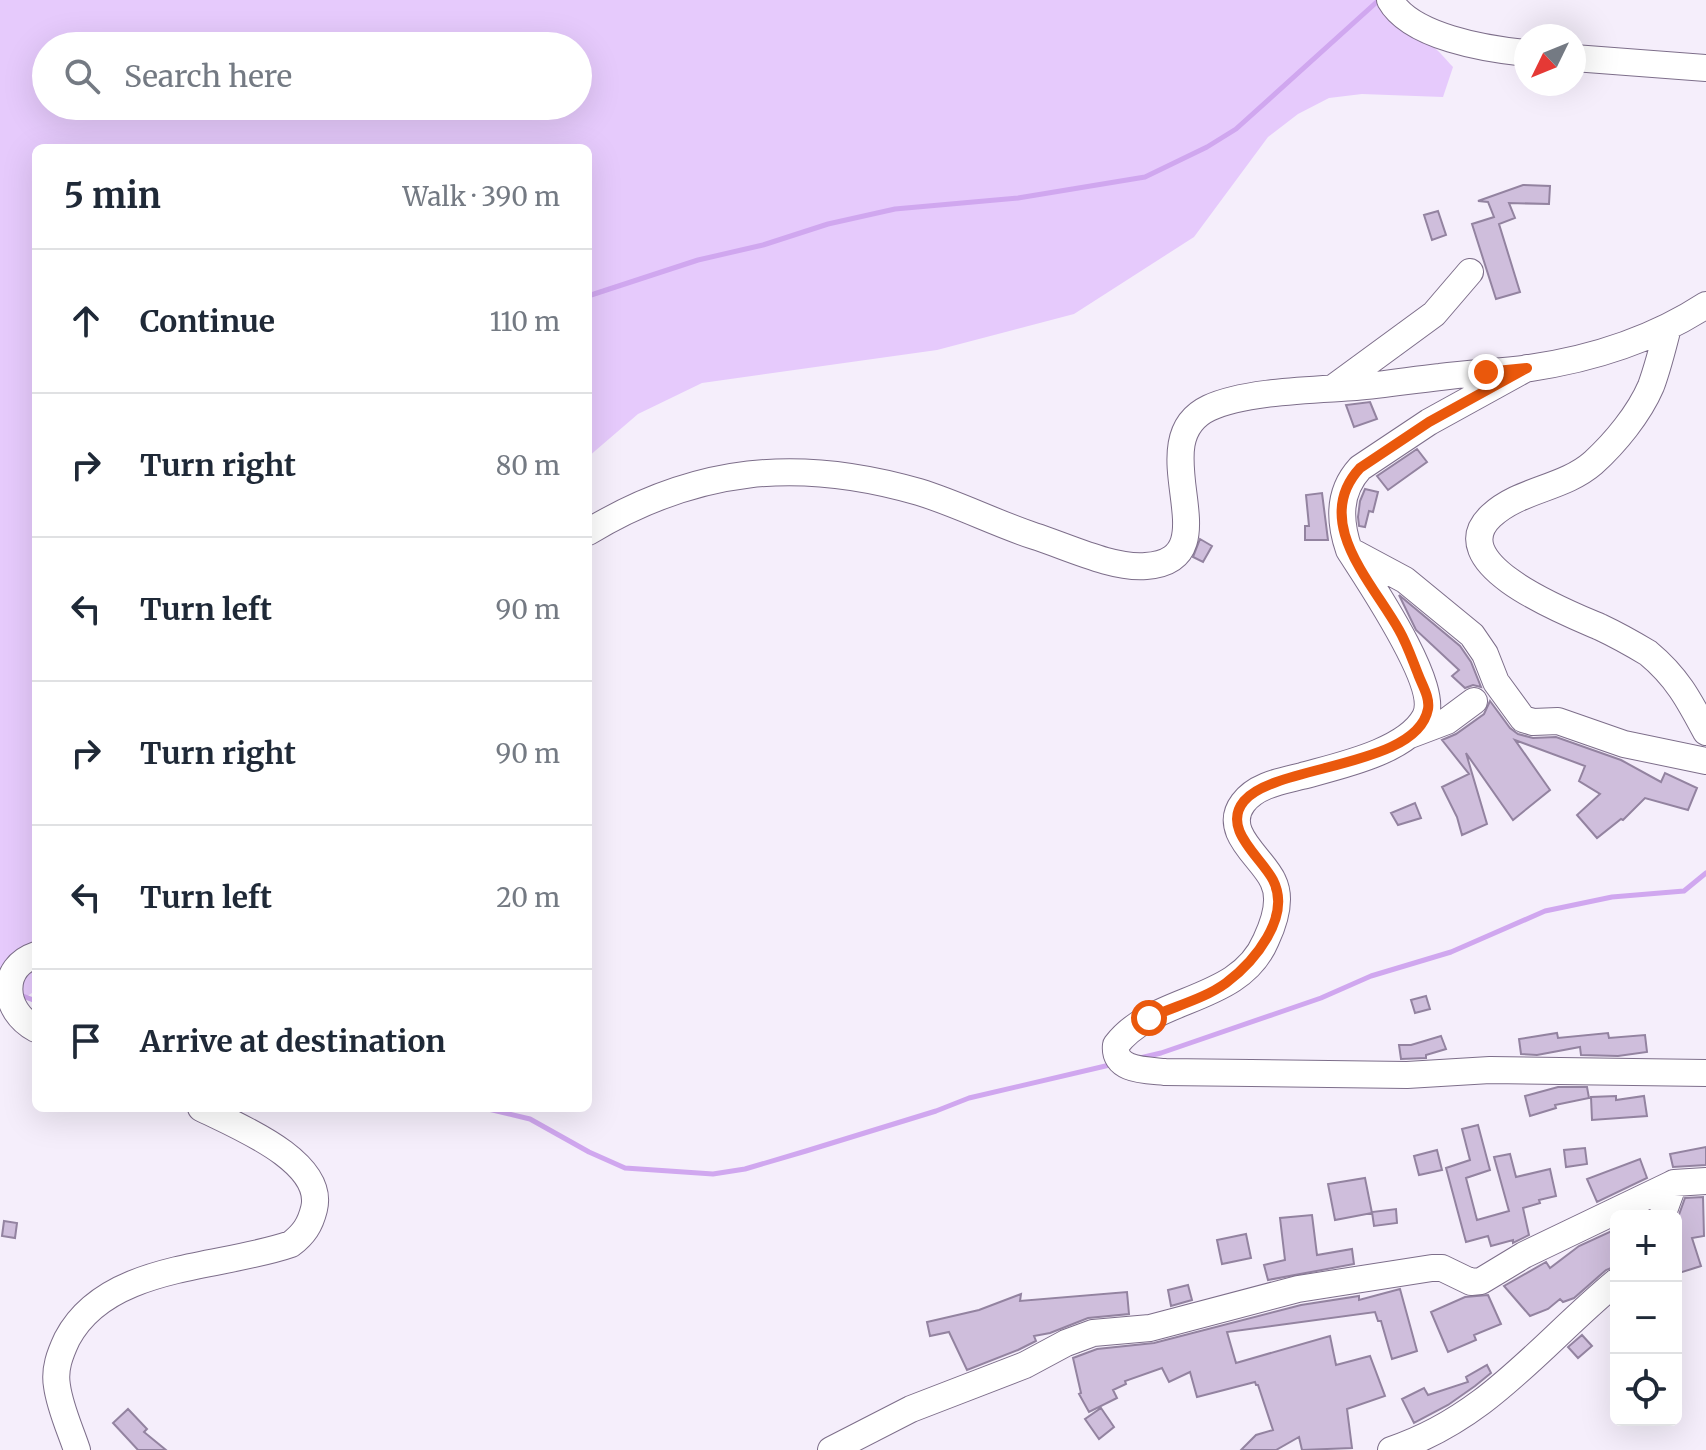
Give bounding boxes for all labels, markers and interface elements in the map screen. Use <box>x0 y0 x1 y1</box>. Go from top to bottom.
north arrow <box>1514 24 1586 96</box>
search box <box>32 32 592 120</box>
icon: search <box>60 54 104 98</box>
text: Search here <box>124 57 292 95</box>
text: 5 min <box>64 175 161 217</box>
text: Walk · 390 m <box>403 180 560 213</box>
icon: ahead <box>64 299 108 343</box>
text: Continue <box>140 302 275 340</box>
text: 110 m <box>490 305 560 338</box>
route end <box>1468 354 1504 390</box>
icon: right <box>64 443 108 487</box>
text: Turn right <box>140 446 296 484</box>
text: 80 m <box>496 449 560 482</box>
icon: left <box>64 587 108 631</box>
text: Turn left <box>140 590 272 628</box>
text: 90 m <box>496 593 560 626</box>
icon: right <box>64 731 108 775</box>
text: Turn right <box>140 734 296 772</box>
text: 90 m <box>496 737 560 770</box>
icon: left <box>64 875 108 919</box>
text: Turn left <box>140 878 272 916</box>
text: 20 m <box>496 881 560 914</box>
route start <box>1131 1000 1167 1036</box>
icon: arrive <box>64 1019 108 1063</box>
text: Arrive at destination <box>140 1022 446 1060</box>
map controls <box>1610 1210 1682 1426</box>
button: + <box>1610 1210 1682 1282</box>
button: − <box>1610 1282 1682 1354</box>
button: locate <box>1610 1354 1682 1426</box>

